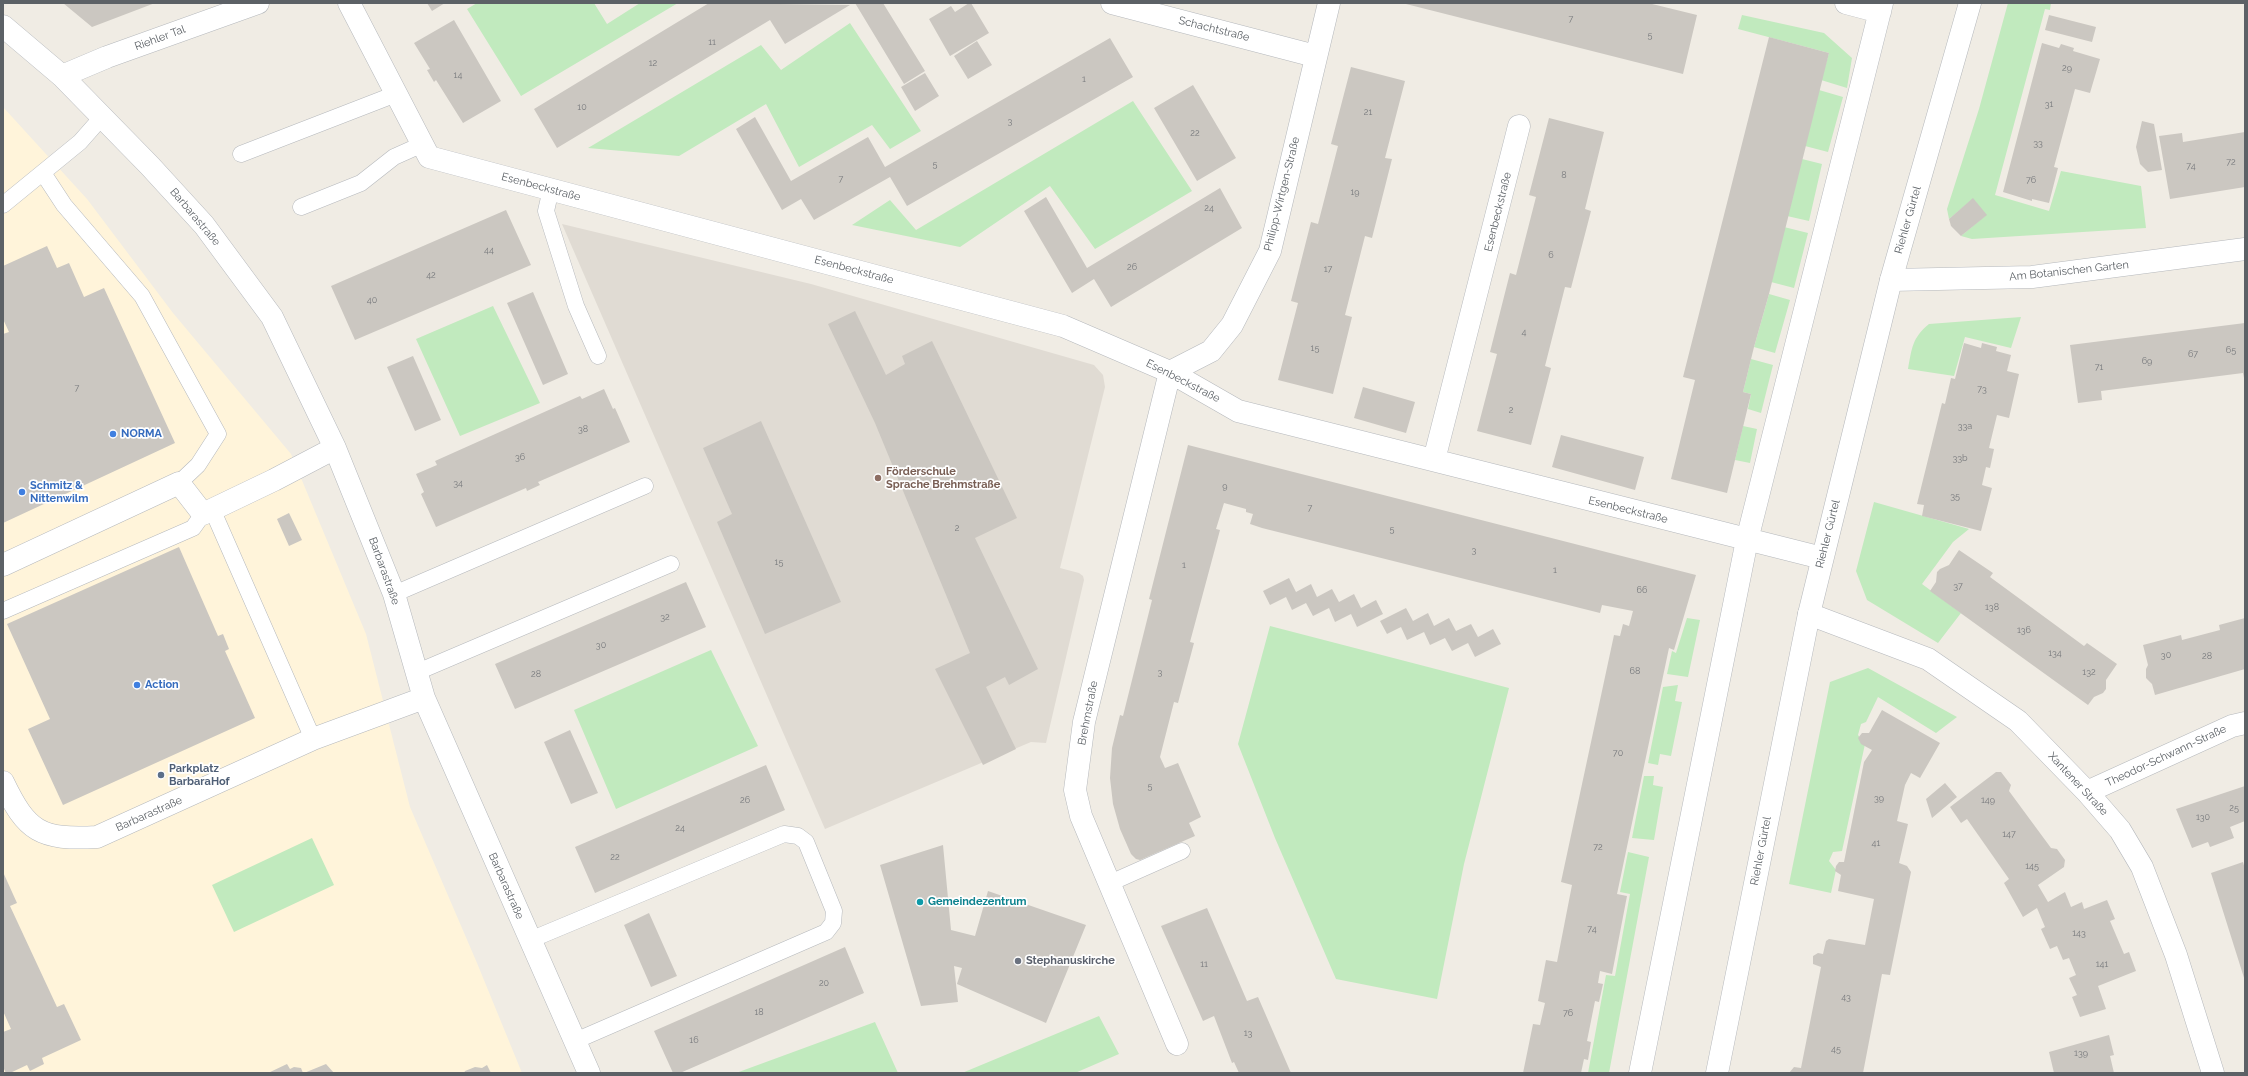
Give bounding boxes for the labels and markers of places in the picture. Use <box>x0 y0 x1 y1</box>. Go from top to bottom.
place label: NORMA <box>121 427 162 441</box>
marker: NORMA <box>108 429 118 439</box>
place label: Förderschule Sprache Brehmstraße <box>886 465 1000 491</box>
marker: Förderschule Sprache Brehmstraße <box>873 473 883 483</box>
place label: Schmitz & Nittenwilm <box>30 479 88 505</box>
marker: Schmitz & Nittenwilm <box>17 487 27 497</box>
place label: Action <box>145 678 179 692</box>
marker: Action <box>132 680 142 690</box>
place label: Parkplatz BarbaraHof <box>169 762 230 788</box>
marker: Parkplatz BarbaraHof <box>156 770 166 780</box>
place label: Gemeindezentrum <box>928 895 1027 909</box>
marker: Gemeindezentrum <box>915 897 925 907</box>
place label: Stephanuskirche <box>1026 954 1115 968</box>
marker: Stephanuskirche <box>1013 956 1023 966</box>

